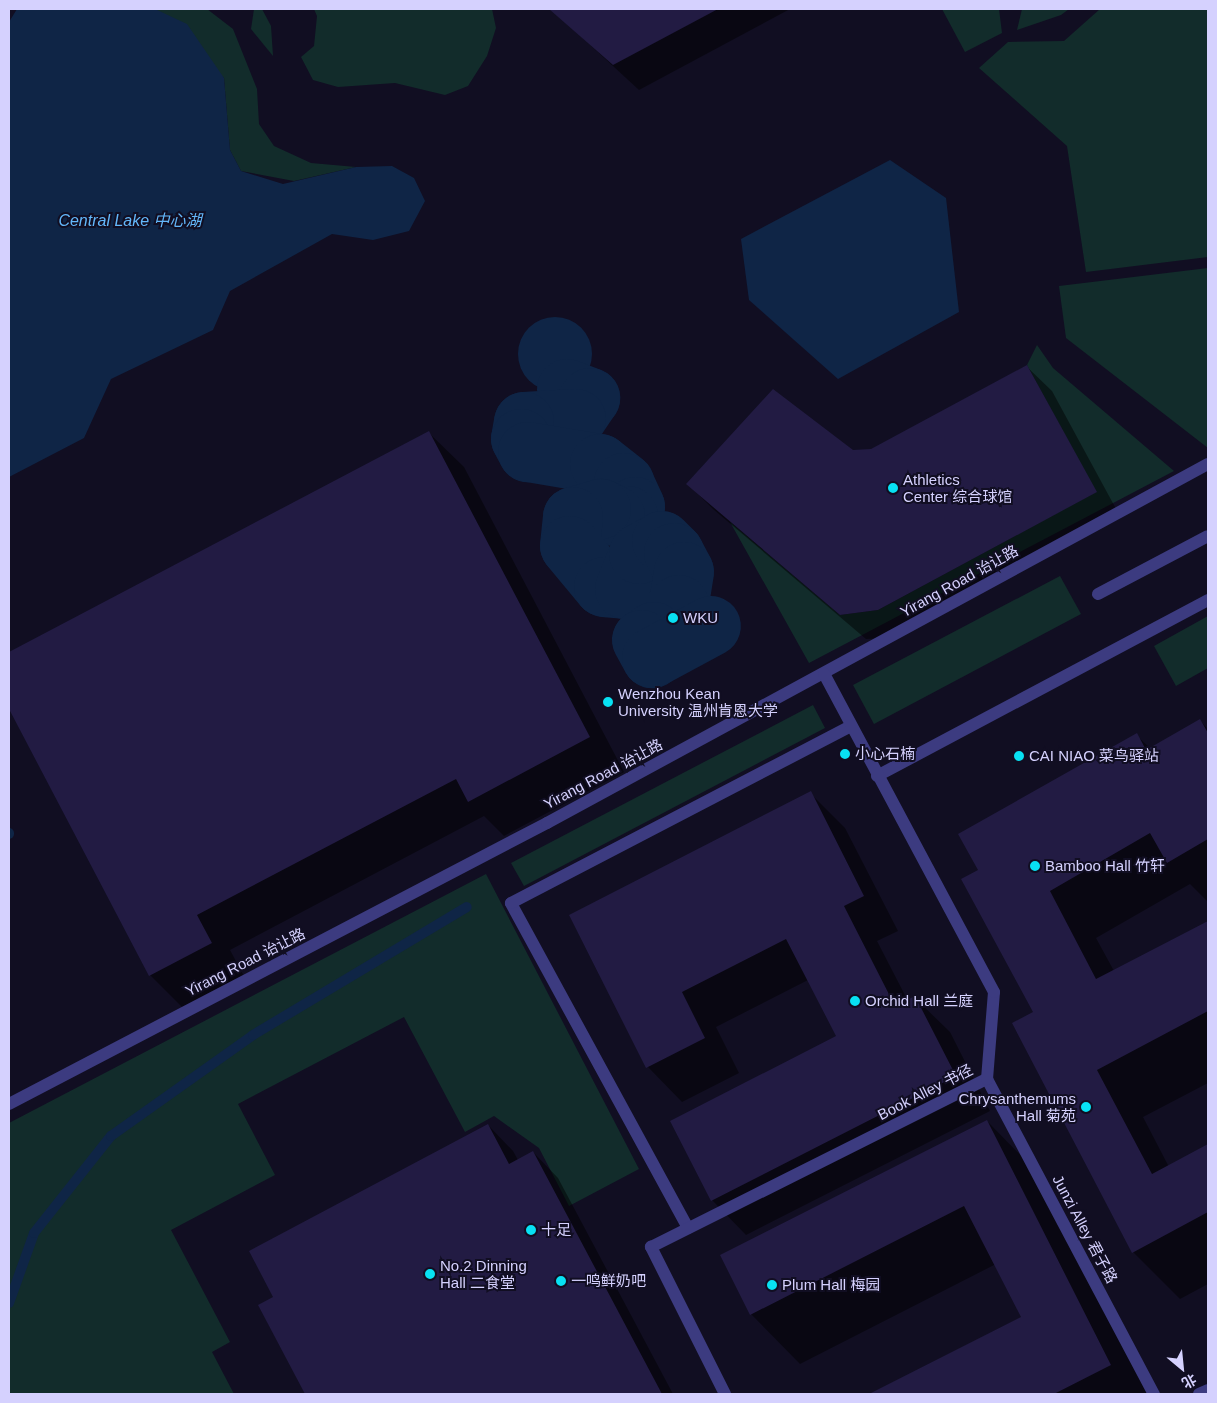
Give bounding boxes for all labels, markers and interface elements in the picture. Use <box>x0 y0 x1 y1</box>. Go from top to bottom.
water label: Central Lake 中心湖 <box>58 211 202 231</box>
place label: Athletics Center 综合球馆 <box>903 470 1012 505</box>
marker: Athletics Center 综合球馆 <box>887 482 899 494</box>
street label: Yirang Road 诒让路 <box>897 541 1021 621</box>
place label: WKU <box>683 609 718 627</box>
marker: WKU <box>667 612 679 624</box>
place label: Wenzhou Kean University 温州肯恩大学 <box>618 684 778 719</box>
marker: Wenzhou Kean University 温州肯恩大学 <box>602 696 614 708</box>
street label: Yirang Road 诒让路 <box>541 735 665 813</box>
place label: 小心石楠 <box>855 745 915 763</box>
place label: CAI NIAO 菜鸟驿站 <box>1029 747 1159 765</box>
marker: 小心石楠 <box>839 748 851 760</box>
marker: CAI NIAO 菜鸟驿站 <box>1013 750 1025 762</box>
place label: Bamboo Hall 竹轩 <box>1045 857 1165 875</box>
marker: Bamboo Hall 竹轩 <box>1029 860 1041 872</box>
street label: Yirang Road 诒让路 <box>182 924 308 1000</box>
place label: Orchid Hall 兰庭 <box>865 992 973 1010</box>
marker: Orchid Hall 兰庭 <box>849 995 861 1007</box>
street label: Book Alley 书径 <box>874 1060 976 1124</box>
place label: Chrysanthemums Hall 菊苑 <box>958 1089 1076 1124</box>
marker: Chrysanthemums Hall 菊苑 <box>1080 1101 1092 1113</box>
street label: Junzi Alley 君子路 <box>1049 1171 1121 1287</box>
place label: 十足 <box>541 1221 571 1239</box>
marker: 十足 <box>525 1224 537 1236</box>
place label: No.2 Dinning Hall 二食堂 <box>440 1256 527 1291</box>
marker: No.2 Dinning Hall 二食堂 <box>424 1268 436 1280</box>
place label: 一鸣鲜奶吧 <box>571 1272 646 1290</box>
marker: 一鸣鲜奶吧 <box>555 1275 567 1287</box>
place label: Plum Hall 梅园 <box>782 1276 880 1294</box>
marker: Plum Hall 梅园 <box>766 1279 778 1291</box>
north arrow <box>1157 1343 1207 1393</box>
text: 北 <box>1179 1371 1199 1392</box>

